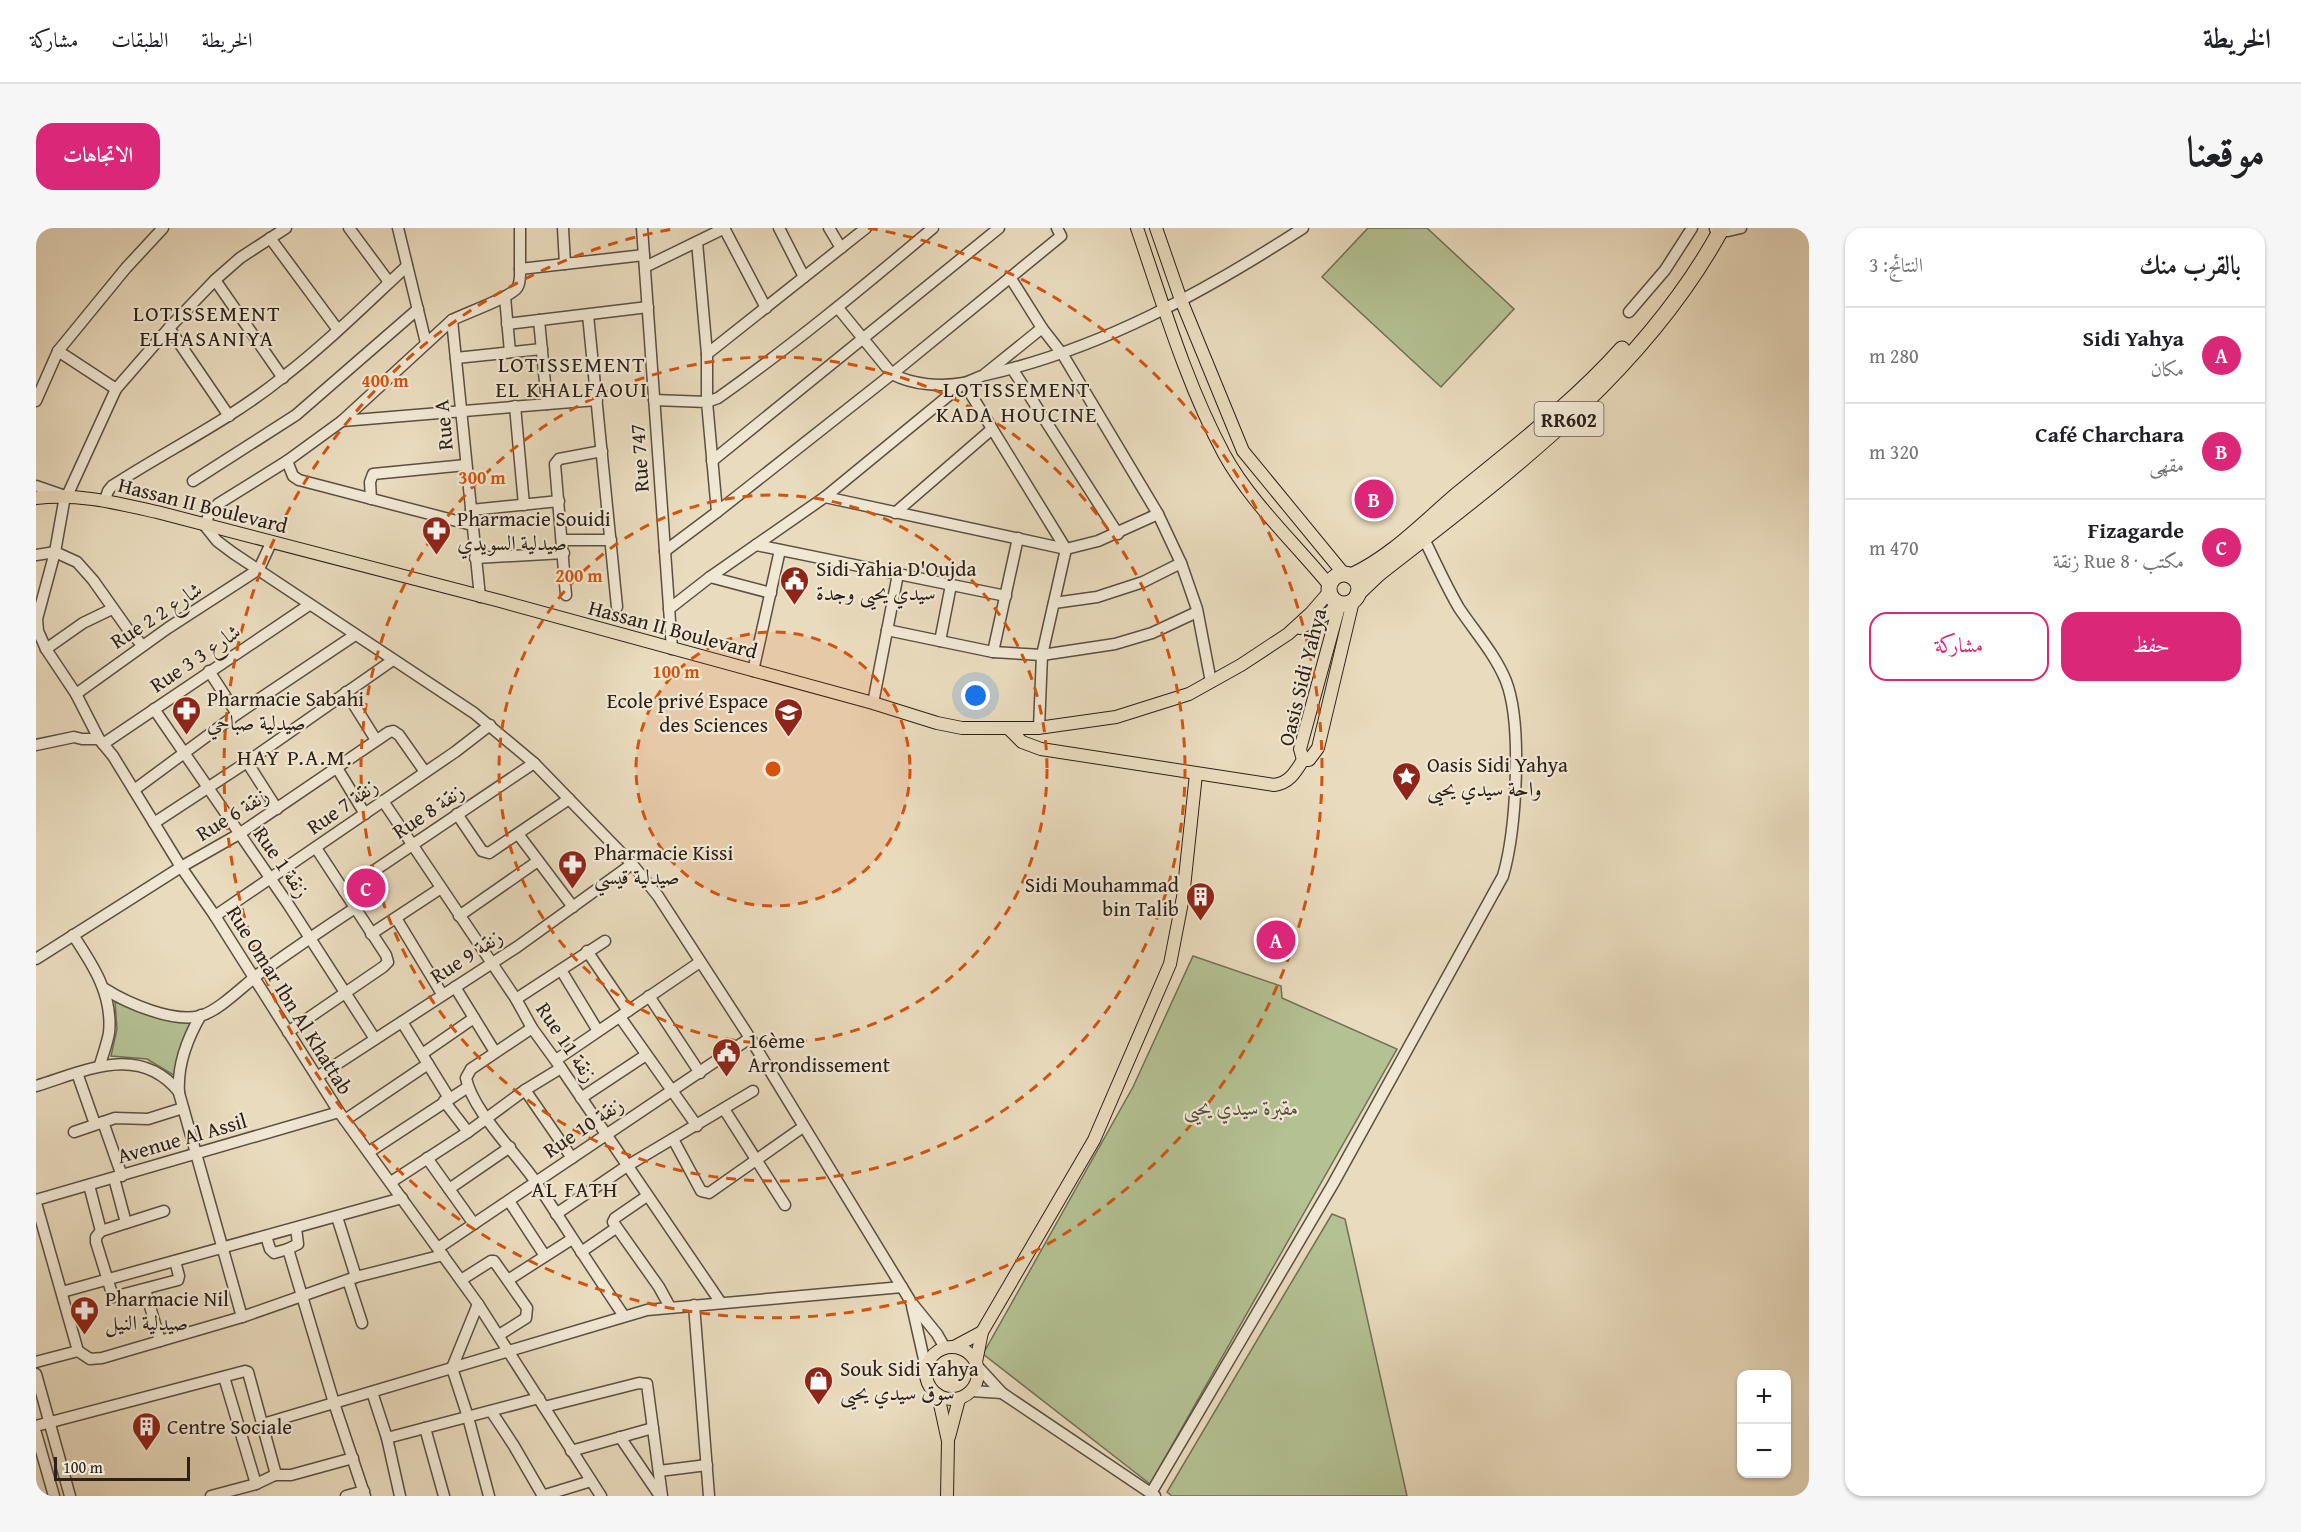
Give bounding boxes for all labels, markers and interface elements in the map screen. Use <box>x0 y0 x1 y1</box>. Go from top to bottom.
text: الخريطة <box>2203 17 2271 58</box>
text: مشاركة <box>30 24 78 55</box>
text: الطبقات <box>111 24 168 55</box>
text: الخريطة <box>201 24 253 55</box>
text: موقعنا <box>2187 120 2265 181</box>
button: الاتجاهات <box>36 123 160 190</box>
text: بالقرب منك <box>2139 245 2241 284</box>
text: النتائج: 3 <box>1869 250 1923 279</box>
district label: LOTISSEMENT ELHASANIYA <box>133 297 281 354</box>
text: Sidi Yahya <box>2083 322 2184 354</box>
text: 280 m <box>1869 341 1919 370</box>
text: A <box>2215 341 2228 370</box>
district label: LOTISSEMENT EL KHALFAOUI <box>495 348 649 405</box>
text: مكان <box>2150 354 2184 383</box>
text: 400 m <box>361 367 409 394</box>
district label: LOTISSEMENT KADA HOUCINE <box>936 373 1098 430</box>
street label: Rue A <box>425 398 461 452</box>
road number: RR602 <box>1534 402 1604 436</box>
text: Café Charchara <box>2035 418 2184 450</box>
street label: Rue 747 <box>621 423 657 493</box>
text: 320 m <box>1869 437 1919 466</box>
text: B <box>2215 437 2228 466</box>
text: مقهى <box>2149 450 2184 479</box>
text: 300 m <box>458 464 506 491</box>
street label: Hassan II Boulevard <box>115 469 292 541</box>
pin: B <box>1354 476 1394 522</box>
place label: Pharmacie Souidi صيدلية السويدي <box>457 503 611 559</box>
pharmacy icon: Pharmacie Souidi صيدلية السويدي <box>420 514 452 556</box>
text: Fizagarde <box>2088 514 2184 546</box>
text: 470 m <box>1869 533 1919 562</box>
text: C <box>2216 533 2227 562</box>
text: مكتب · Rue 8 زنقة <box>2053 546 2184 575</box>
place label: Sidi Yahia D'Oujda سيدي يحيى وجدة <box>816 553 977 611</box>
text: 200 m <box>555 562 603 589</box>
public building icon: Sidi Yahia D'Oujda سيدي يحيى وجدة <box>779 564 811 606</box>
street label: Rue 2 شارع 2 <box>104 574 210 659</box>
street label: Hassan II Boulevard <box>585 592 762 667</box>
street label: Oasis Sidi Yahya <box>1270 605 1334 749</box>
button: مشاركة <box>1869 612 2049 681</box>
button: حفظ <box>2061 612 2241 681</box>
street label: Rue 3 شارع 3 <box>143 616 248 702</box>
text: 100 m <box>652 658 700 685</box>
your location <box>961 681 990 710</box>
place label: Pharmacie Sabahi صيدلية صباحي <box>207 683 364 740</box>
place label: Ecole privé Espace des Sciences <box>607 685 768 740</box>
pharmacy icon: Pharmacie Sabahi صيدلية صباحي <box>170 694 202 736</box>
school or university icon: Ecole privé Espace des Sciences <box>773 696 805 738</box>
district label: HAY P.A.M. <box>237 741 353 773</box>
place label: Oasis Sidi Yahya واحة سيدي يحيى <box>1427 749 1568 807</box>
centre of rings <box>763 759 783 779</box>
place icon: Oasis Sidi Yahya واحة سيدي يحيى <box>1390 760 1422 802</box>
street label: Rue 7 زنقة <box>300 770 384 842</box>
street label: Rue 8 زنقة <box>386 776 470 846</box>
street label: Rue 6 زنقة <box>189 779 275 849</box>
street label: Rue 1 زنقة <box>246 820 318 904</box>
place label: Pharmacie Kissi صيدلية قيسي <box>594 837 733 897</box>
pharmacy icon: Pharmacie Kissi صيدلية قيسي <box>557 848 589 890</box>
pin: C <box>346 866 386 910</box>
place label: Sidi Mouhammad bin Talib <box>1025 869 1180 924</box>
building icon: Sidi Mouhammad bin Talib <box>1184 880 1216 922</box>
street label: Rue Omar Ibn Al Khattab <box>219 899 361 1101</box>
pin: A <box>1256 918 1296 962</box>
street label: Rue 9 زنقة <box>424 921 508 991</box>
street label: Rue 11 زنقة <box>529 996 605 1088</box>
place label: 16ème Arrondissement <box>748 1025 891 1080</box>
public building icon: 16ème Arrondissement <box>711 1036 743 1078</box>
street label: Rue 10 زنقة <box>537 1089 629 1165</box>
park label: مقبرة سيدي يحيى <box>1183 1092 1299 1126</box>
street label: Avenue Al Assil <box>114 1105 251 1171</box>
district label: AL FATH <box>531 1173 619 1205</box>
place label: Pharmacie Nil صيدلية النيل <box>105 1283 229 1338</box>
pharmacy icon: Pharmacie Nil صيدلية النيل <box>68 1294 100 1336</box>
place label: Souk Sidi Yahya سوق سيدي يحيى <box>840 1353 979 1411</box>
shop icon: Souk Sidi Yahya سوق سيدي يحيى <box>803 1364 835 1406</box>
map controls <box>1737 1370 1791 1478</box>
button: + <box>1737 1370 1791 1424</box>
building icon: Centre Sociale <box>130 1410 162 1452</box>
place label: Centre Sociale <box>167 1411 292 1442</box>
button: − <box>1737 1424 1791 1478</box>
scale bar <box>54 1454 190 1482</box>
text: 100 m <box>63 1455 103 1479</box>

